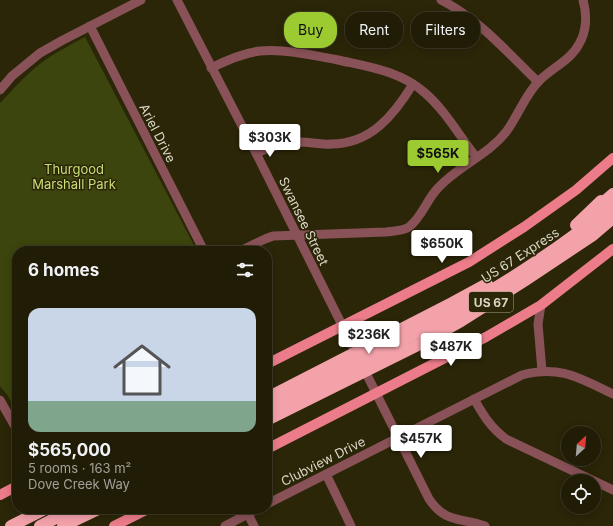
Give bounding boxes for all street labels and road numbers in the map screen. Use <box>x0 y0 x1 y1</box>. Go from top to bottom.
street label: Ariel Drive <box>136 101 180 165</box>
street label: Swansee Street <box>276 174 332 268</box>
street label: US 67 Express <box>478 224 562 286</box>
road number: US 67 <box>469 292 513 312</box>
street label: Clubview Drive <box>278 433 368 489</box>

